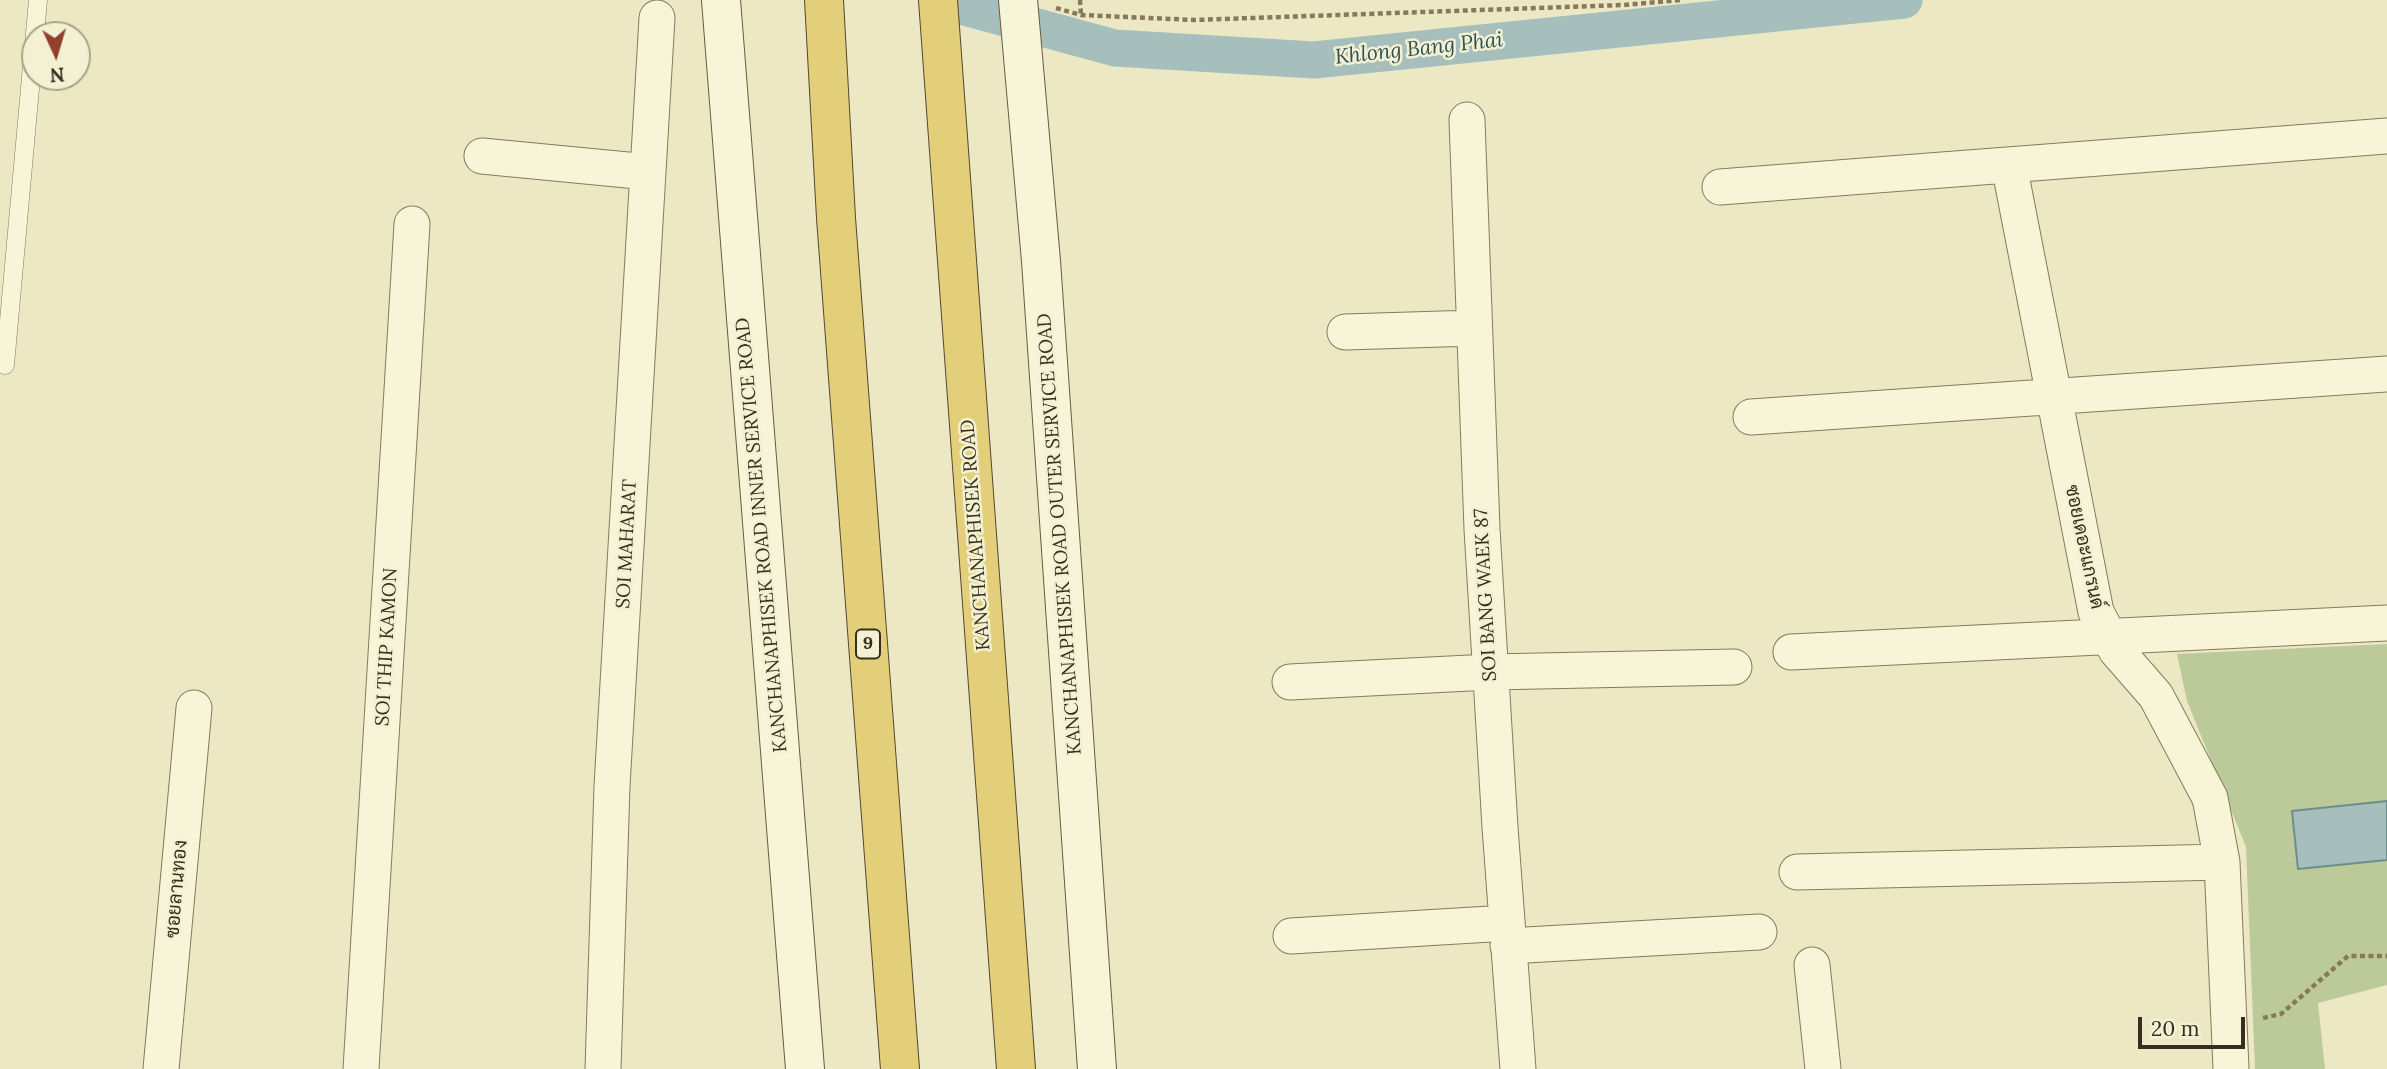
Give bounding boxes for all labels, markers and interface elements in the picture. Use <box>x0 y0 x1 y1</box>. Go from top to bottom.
north arrow <box>21 21 91 91</box>
water label: Khlong Bang Phai <box>1334 28 1504 70</box>
text: N <box>49 62 65 87</box>
street label: KANCHANAPHISEK ROAD OUTER SERVICE ROAD <box>1033 312 1087 756</box>
street label: KANCHANAPHISEK ROAD INNER SERVICE ROAD <box>732 317 792 753</box>
street label: KANCHANAPHISEK ROAD <box>957 419 995 651</box>
street label: SOI MAHARAT <box>612 479 642 609</box>
street label: ซอยเดอะแกรนด์ <box>2060 483 2108 611</box>
street label: SOI BANG WAEK 87 <box>1470 508 1502 682</box>
street label: SOI THIP KAMON <box>371 567 403 727</box>
road number: 9 <box>856 630 880 658</box>
street label: ซอยลานทอง <box>161 839 193 939</box>
scale bar <box>2142 1002 2249 1046</box>
text: 20 m <box>2151 1015 2200 1042</box>

